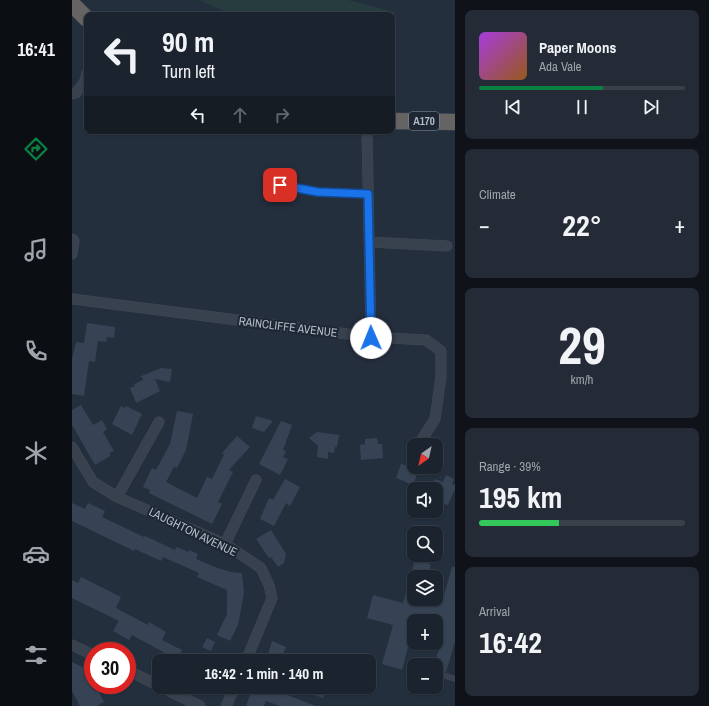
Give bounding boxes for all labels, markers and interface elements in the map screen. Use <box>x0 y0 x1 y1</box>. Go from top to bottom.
text: 90 m <box>162 23 214 61</box>
icon: left <box>96 28 148 80</box>
text: 16:41 <box>17 37 55 62</box>
text: Paper Moons <box>539 37 616 58</box>
text: Ada Vale <box>539 58 581 75</box>
text: Turn left <box>162 59 215 84</box>
icon: previous <box>502 96 524 118</box>
icon: pause <box>571 96 593 118</box>
icon: next <box>640 96 662 118</box>
icon: left <box>187 104 209 126</box>
icon: ahead <box>229 104 251 126</box>
icon: right <box>271 104 293 126</box>
road number: A170 <box>409 112 439 130</box>
icon: directions <box>22 135 50 163</box>
pin <box>263 168 297 202</box>
icon: arrive <box>269 174 291 196</box>
text: Climate <box>479 186 516 203</box>
text: 22° <box>562 205 602 245</box>
text: − <box>479 210 490 240</box>
text: + <box>674 210 685 240</box>
icon: music <box>22 236 50 264</box>
text: 29 <box>558 310 606 380</box>
street label: RAINCLIFFE AVENUE <box>238 313 338 341</box>
position arrow <box>350 317 392 359</box>
icon: phone <box>22 337 50 365</box>
text: km/h <box>570 371 594 388</box>
north arrow <box>407 438 443 474</box>
map controls <box>407 438 443 694</box>
icon: climate <box>22 439 50 467</box>
text: Range · 39% <box>479 458 541 475</box>
text: 195 km <box>479 477 562 517</box>
button: sound <box>407 482 443 518</box>
street label: LAUGHTON AVENUE <box>146 504 240 560</box>
button: search <box>407 526 443 562</box>
icon: car <box>22 540 50 568</box>
button: layers <box>407 570 443 606</box>
text: Arrival <box>479 603 510 620</box>
button: + <box>407 614 443 650</box>
text: 16:42 <box>479 622 542 662</box>
icon: filters <box>22 641 50 669</box>
speed limit sign: 30 <box>84 642 136 694</box>
button: − <box>407 658 443 694</box>
text: 16:42 · 1 min · 140 m <box>205 663 323 684</box>

